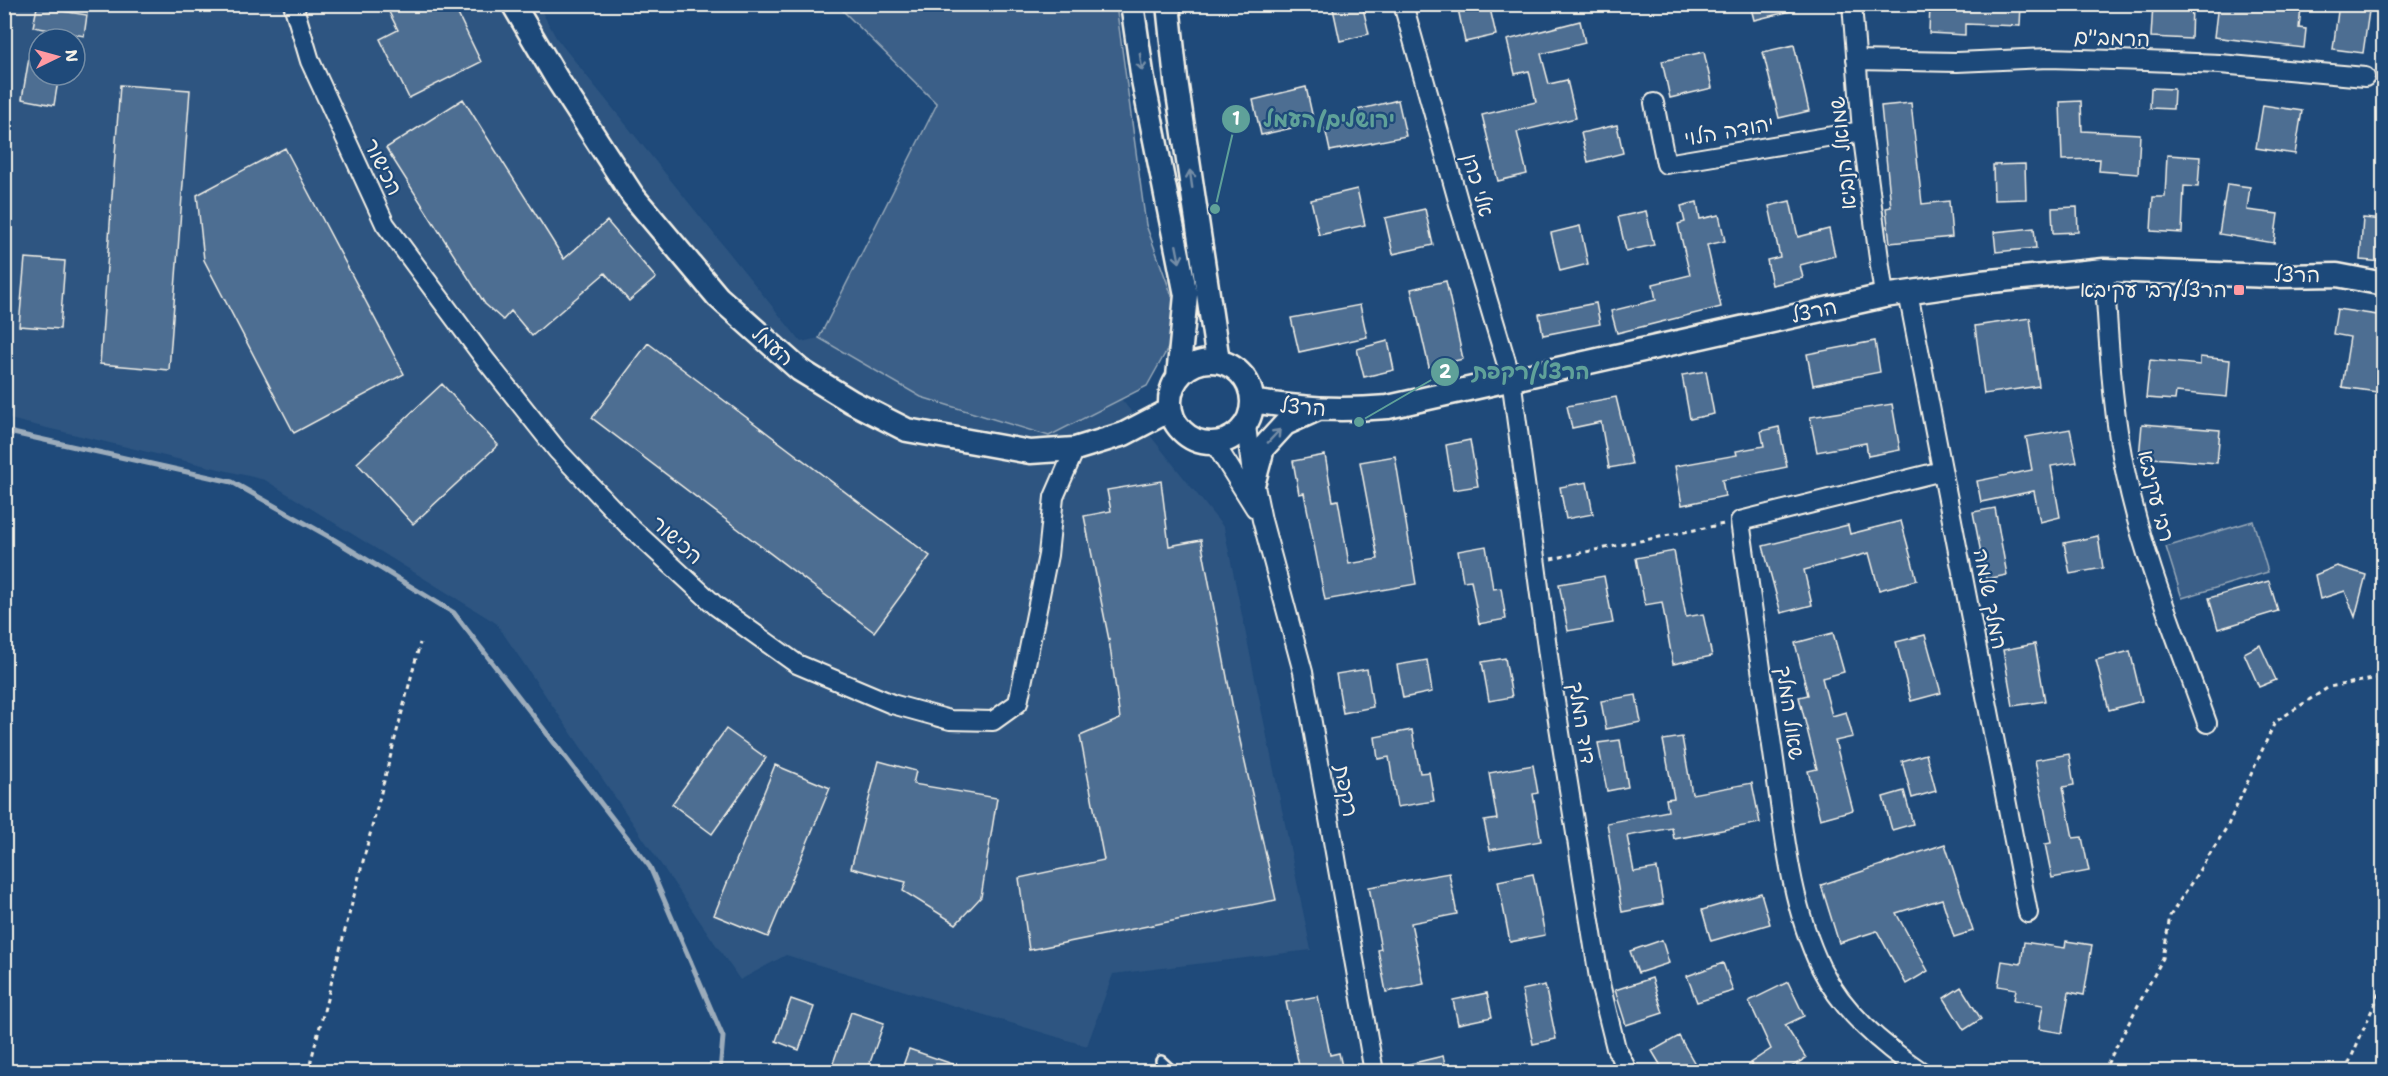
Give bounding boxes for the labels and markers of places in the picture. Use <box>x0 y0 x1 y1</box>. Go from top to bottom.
callout: ירושלים/העמל <box>1221 99 1406 139</box>
place label: הרצל/רבי עקיבא <box>2080 276 2227 304</box>
marker: הרצל/רבי עקיבא <box>2232 283 2246 297</box>
callout: הרצל/רקפת <box>1430 352 1602 392</box>

